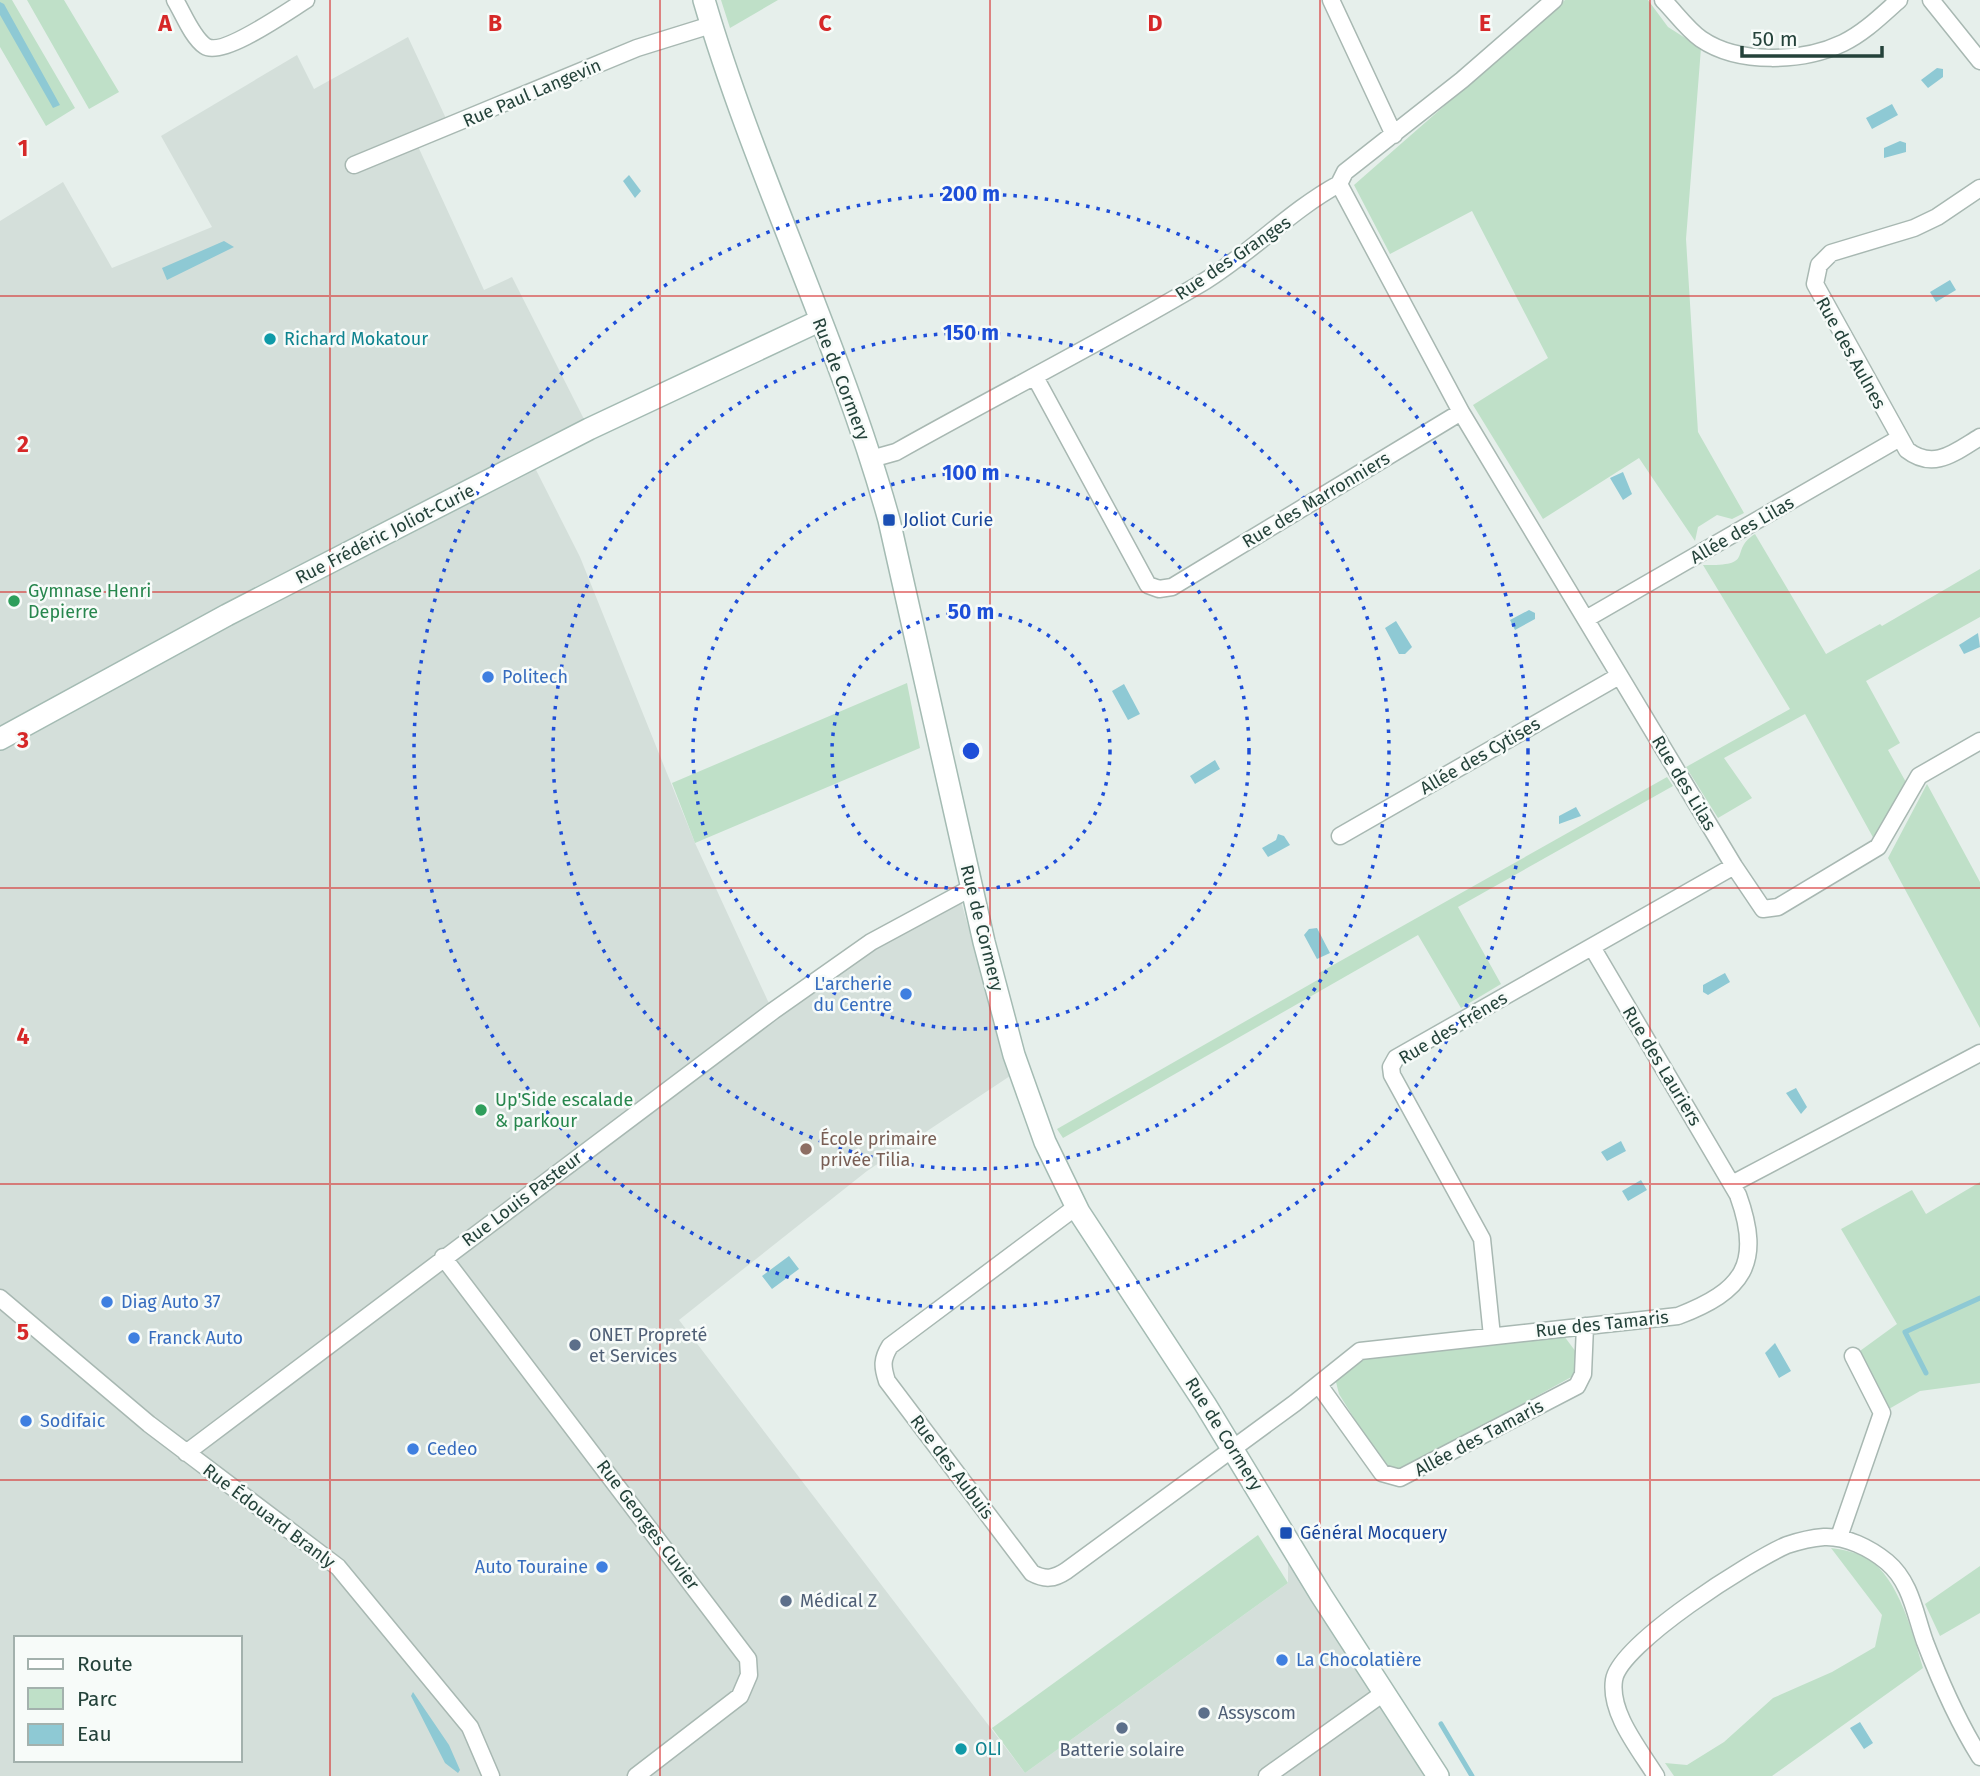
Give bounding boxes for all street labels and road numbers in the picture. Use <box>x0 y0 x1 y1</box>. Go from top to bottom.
street label: Rue Paul Langevin <box>460 54 604 132</box>
street label: Rue des Granges <box>1171 211 1295 305</box>
street label: Rue des Aulnes <box>1811 293 1891 413</box>
street label: Rue de Cormery <box>808 315 875 444</box>
street label: Rue des Marronniers <box>1238 447 1394 553</box>
street label: Rue Frédéric Joliot-Curie <box>292 479 478 589</box>
street label: Allée des Lilas <box>1686 491 1798 569</box>
street label: Allée des Cytises <box>1416 713 1544 799</box>
street label: Rue des Lilas <box>1647 732 1721 834</box>
street label: Rue de Cormery <box>956 863 1008 994</box>
street label: Rue des Frênes <box>1395 987 1511 1069</box>
street label: Rue des Lauriers <box>1618 1002 1706 1130</box>
street label: Rue Louis Pasteur <box>458 1147 586 1251</box>
street label: Rue des Tamaris <box>1534 1306 1670 1342</box>
street label: Rue de Cormery <box>1180 1373 1268 1495</box>
street label: Allée des Tamaris <box>1411 1395 1547 1481</box>
street label: Rue des Aubuis <box>906 1410 998 1524</box>
street label: Rue Georges Cuvier <box>592 1456 704 1594</box>
street label: Rue Édouard Branly <box>198 1458 340 1573</box>

